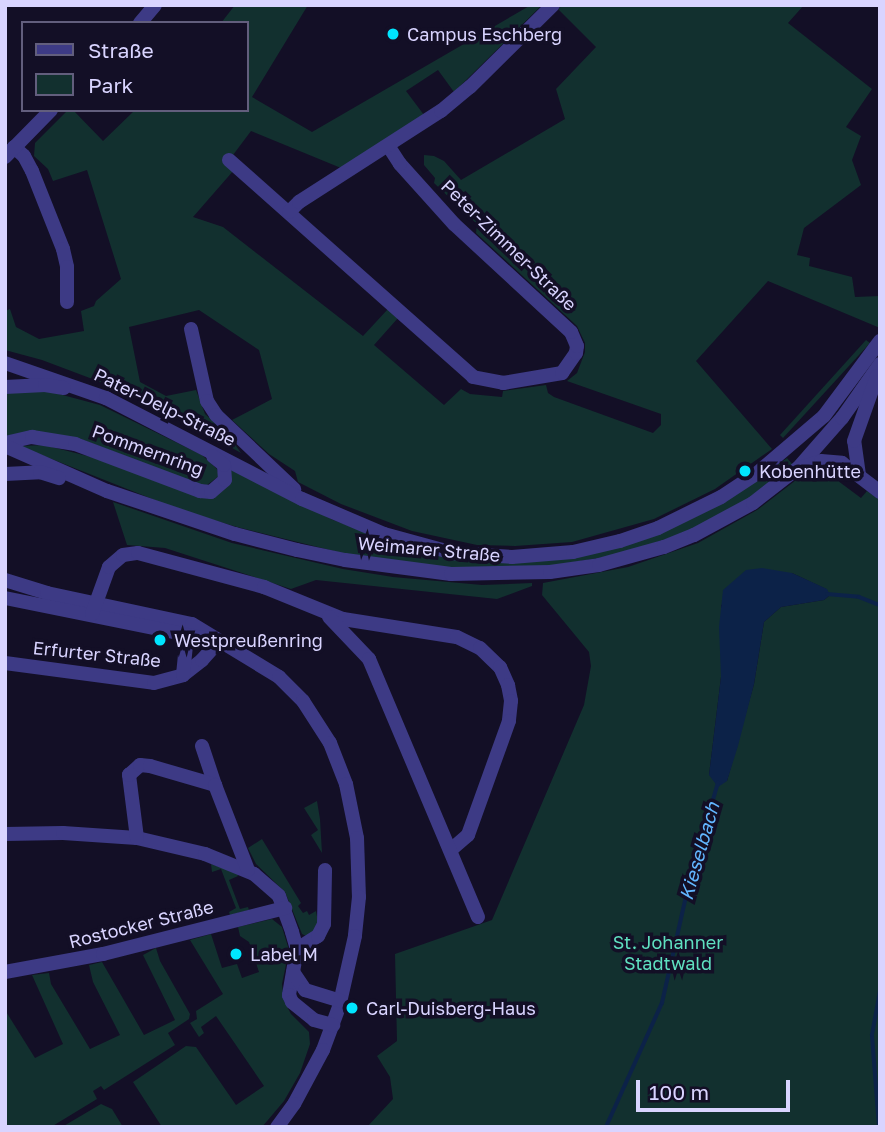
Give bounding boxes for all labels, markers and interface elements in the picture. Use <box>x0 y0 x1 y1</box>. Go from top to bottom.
legend <box>21 21 248 112</box>
place label: Campus Eschberg <box>407 23 562 45</box>
marker: Campus Eschberg <box>385 26 401 42</box>
text: Straße <box>88 37 154 63</box>
text: Park <box>88 72 133 98</box>
street label: Peter-Zimmer-Straße <box>437 175 581 315</box>
street label: Pater-Delp-Straße <box>91 363 239 451</box>
street label: Pommernring <box>89 420 207 480</box>
place label: Kobenhütte <box>759 460 861 482</box>
marker: Kobenhütte <box>737 463 753 479</box>
street label: Weimarer Straße <box>357 532 501 566</box>
place label: Westpreußenring <box>174 629 323 651</box>
marker: Westpreußenring <box>152 632 168 648</box>
street label: Erfurter Straße <box>32 637 162 671</box>
water label: Kieselbach <box>674 799 724 903</box>
street label: Rostocker Straße <box>66 896 216 952</box>
park label: St. Johanner Stadtwald <box>613 932 723 974</box>
place label: Label M <box>250 943 318 965</box>
marker: Label M <box>228 946 244 962</box>
place label: Carl-Duisberg-Haus <box>366 997 536 1019</box>
marker: Carl-Duisberg-Haus <box>344 1000 360 1016</box>
scale bar <box>640 1066 794 1110</box>
text: 100 m <box>649 1079 709 1105</box>

